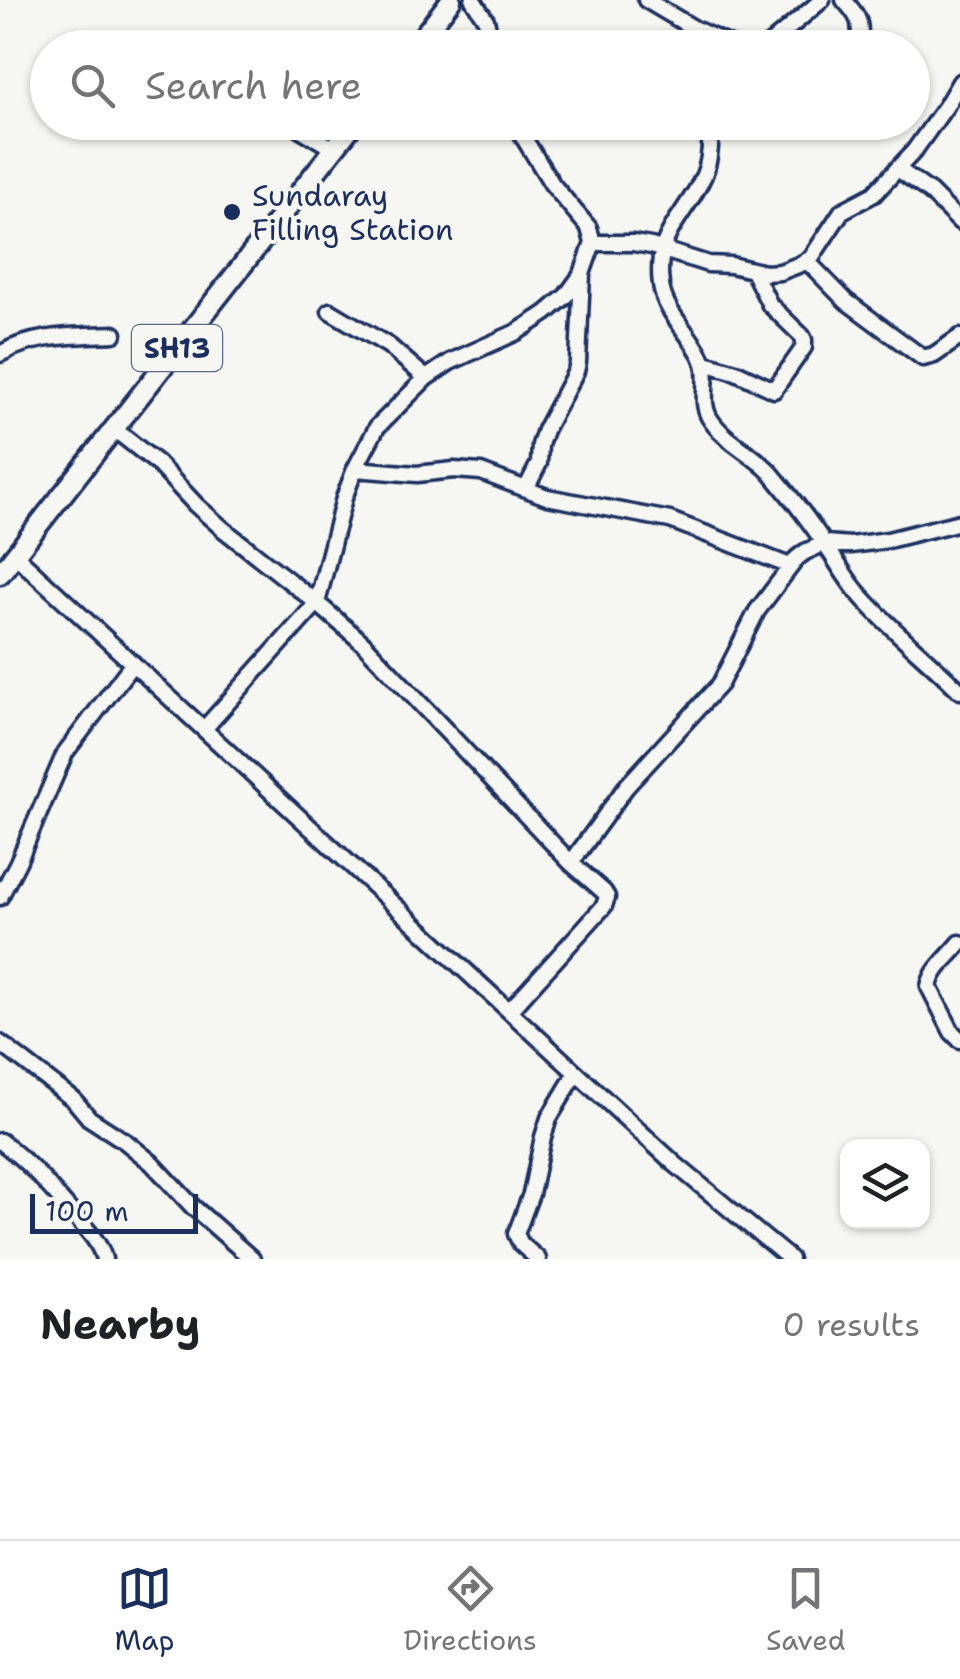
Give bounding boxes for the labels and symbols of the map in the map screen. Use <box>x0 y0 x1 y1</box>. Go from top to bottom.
place label: Sundaray Filling Station <box>252 175 453 250</box>
marker: Sundaray Filling Station <box>221 201 243 223</box>
road number: SH13 <box>132 325 222 371</box>
scale bar <box>30 1189 198 1234</box>

